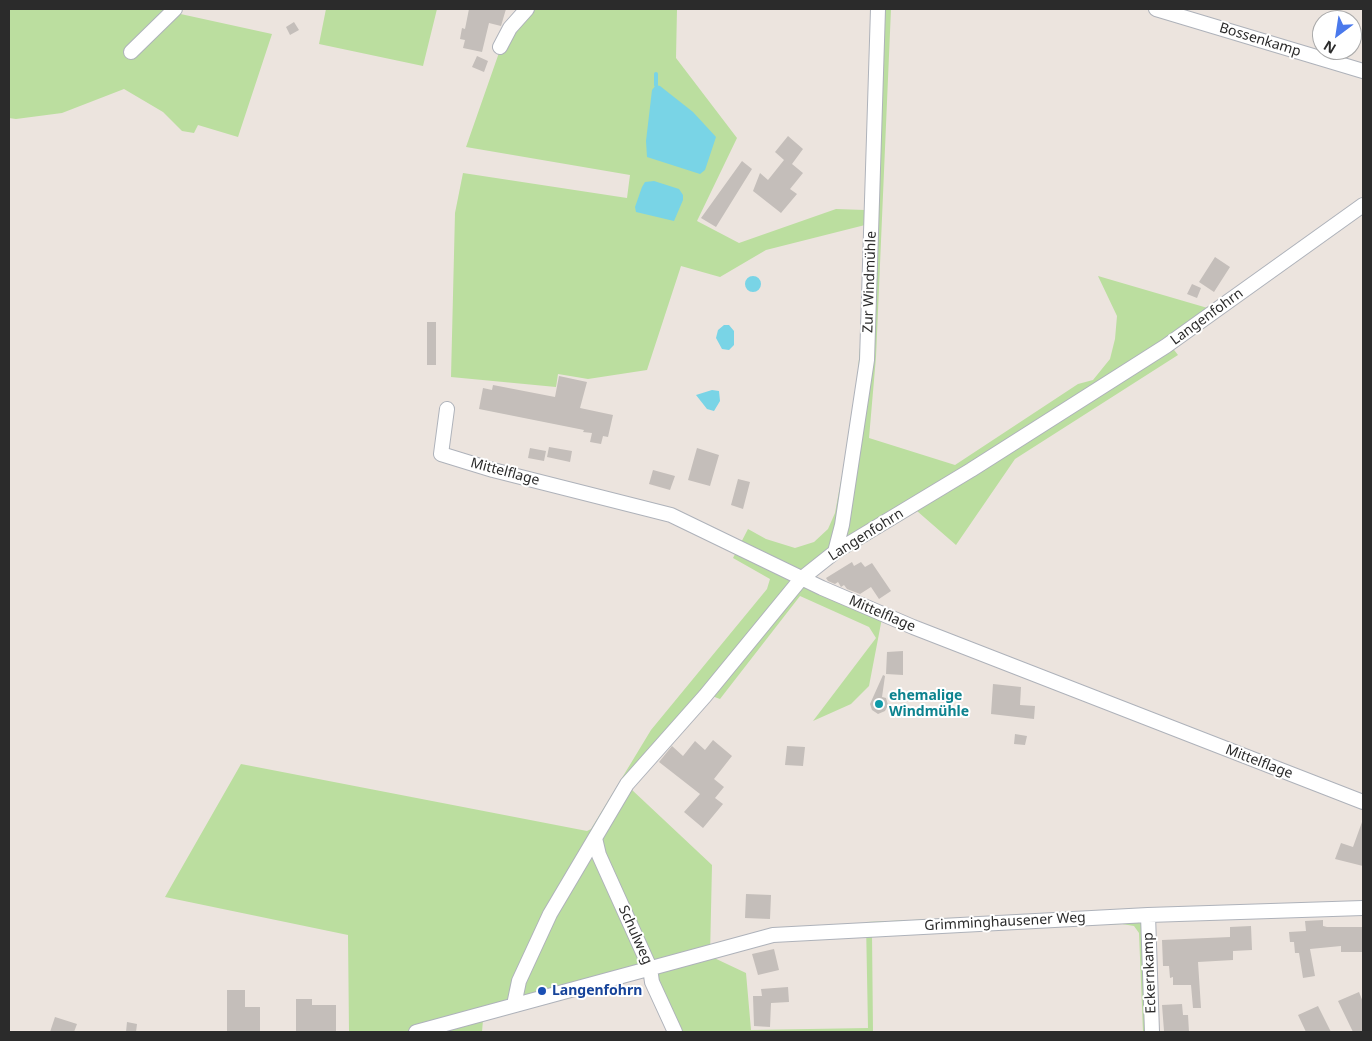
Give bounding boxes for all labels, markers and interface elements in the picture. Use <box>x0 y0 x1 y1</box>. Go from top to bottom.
north arrow <box>1312 10 1362 60</box>
street label: Bossenkamp <box>1217 20 1303 60</box>
text: N <box>1320 36 1339 59</box>
street label: Zur Windmühle <box>860 231 880 333</box>
street label: Langenfohrn <box>1168 285 1246 349</box>
street label: Mittelflage <box>469 455 541 489</box>
street label: Langenfohrn <box>825 505 907 565</box>
street label: Mittelflage <box>846 592 918 636</box>
place label: ehemalige Windmühle <box>889 688 969 720</box>
marker: ehemalige Windmühle <box>873 698 885 710</box>
street label: Mittelflage <box>1223 741 1295 783</box>
street label: Schulweg <box>615 903 655 967</box>
street label: Grimminghausener Weg <box>924 909 1086 935</box>
street label: Eckernkamp <box>1140 932 1160 1014</box>
place label: Langenfohrn <box>552 983 642 999</box>
marker: Langenfohrn <box>536 985 548 997</box>

